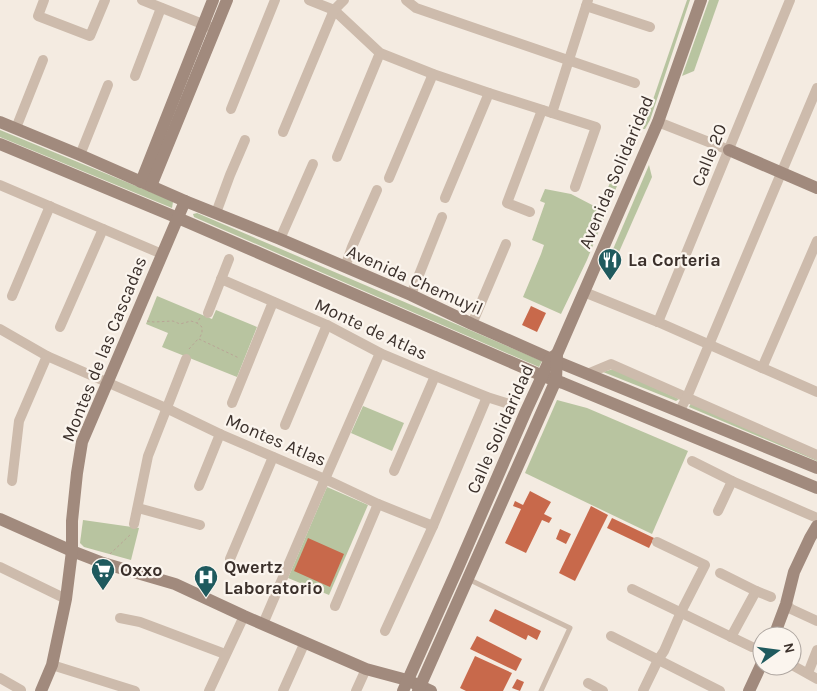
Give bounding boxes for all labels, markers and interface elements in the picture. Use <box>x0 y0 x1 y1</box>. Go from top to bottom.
street label: Avenida Solidaridad <box>574 92 658 252</box>
street label: Calle 20 <box>687 120 731 190</box>
street label: Avenida Chemuyil <box>343 240 487 320</box>
restaurant icon: La Corteria <box>597 247 623 281</box>
place label: La Corteria <box>628 249 721 271</box>
street label: Montes de las Cascadas <box>57 253 151 445</box>
street label: Monte de Atlas <box>311 293 431 365</box>
street label: Calle Solidaridad <box>462 361 538 497</box>
street label: Montes Atlas <box>222 409 330 471</box>
place label: Qwertz Laboratorio <box>224 556 323 599</box>
supermarket icon: Oxxo <box>90 557 116 591</box>
place label: Oxxo <box>120 559 162 581</box>
hospital icon: Qwertz Laboratorio <box>193 564 219 598</box>
north arrow <box>752 626 802 676</box>
text: N <box>780 641 799 655</box>

